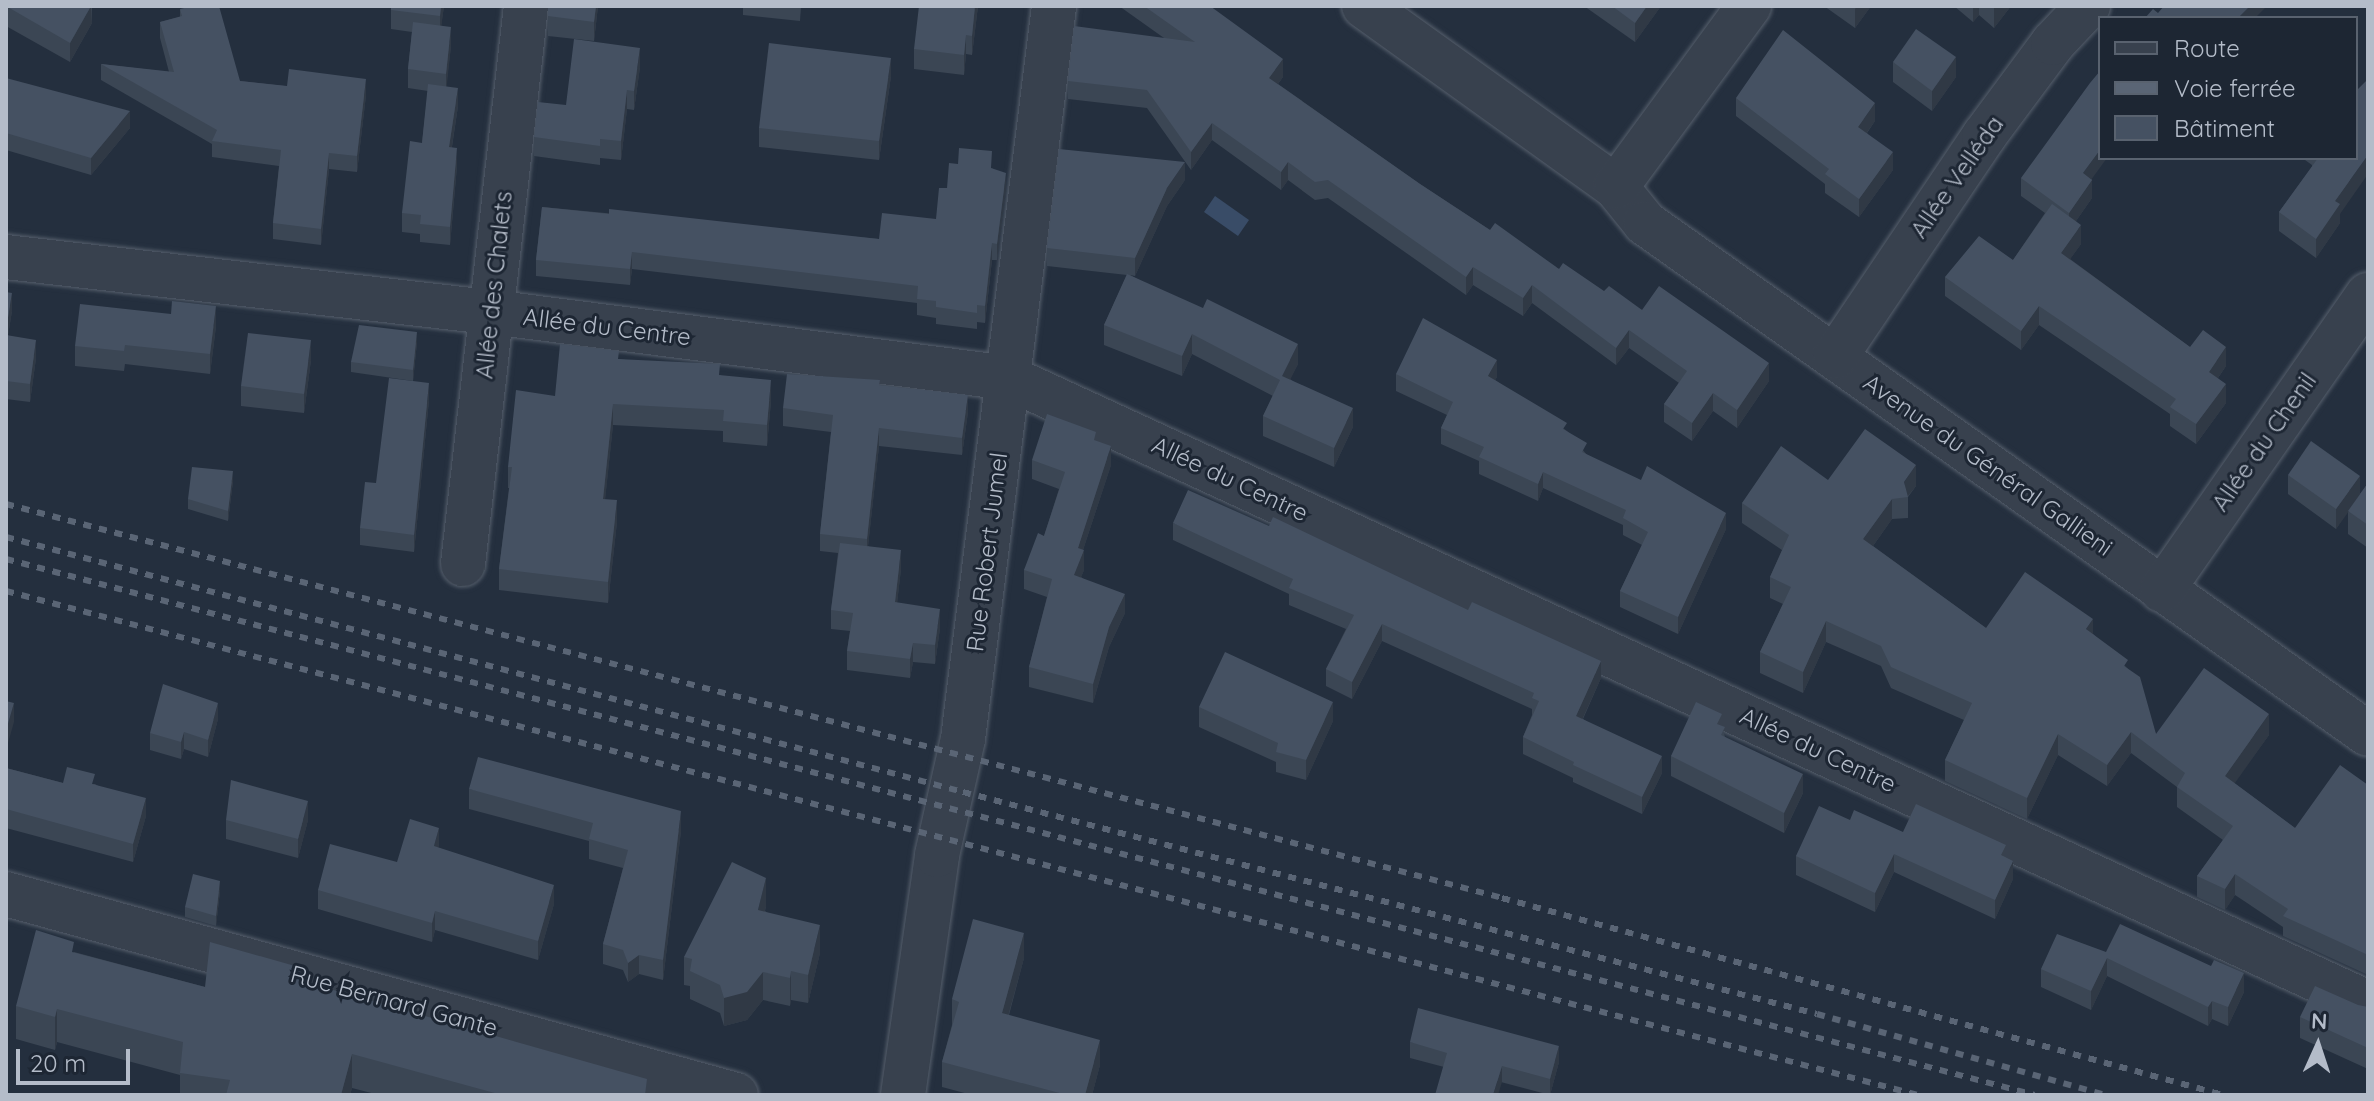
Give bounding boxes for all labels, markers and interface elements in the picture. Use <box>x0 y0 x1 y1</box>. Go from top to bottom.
legend <box>2098 16 2358 160</box>
text: Route <box>2174 33 2240 63</box>
text: Voie ferrée <box>2174 73 2296 103</box>
street label: Allée Velléda <box>1904 110 2010 244</box>
text: Bâtiment <box>2174 113 2275 143</box>
street label: Allée des Chalets <box>470 190 518 380</box>
street label: Allée du Centre <box>522 302 692 352</box>
street label: Allée du Chenil <box>2206 367 2322 517</box>
street label: Avenue du Général Gallieni <box>1858 368 2118 562</box>
street label: Allée du Centre <box>1147 430 1313 528</box>
street label: Rue Robert Jumel <box>960 451 1014 653</box>
street label: Allée du Centre <box>1735 701 1901 799</box>
street label: Rue Bernard Gante <box>287 959 501 1043</box>
north arrow <box>2278 1005 2358 1085</box>
text: N <box>2310 1007 2328 1035</box>
scale bar <box>20 1033 134 1083</box>
text: 20 m <box>30 1048 86 1078</box>

